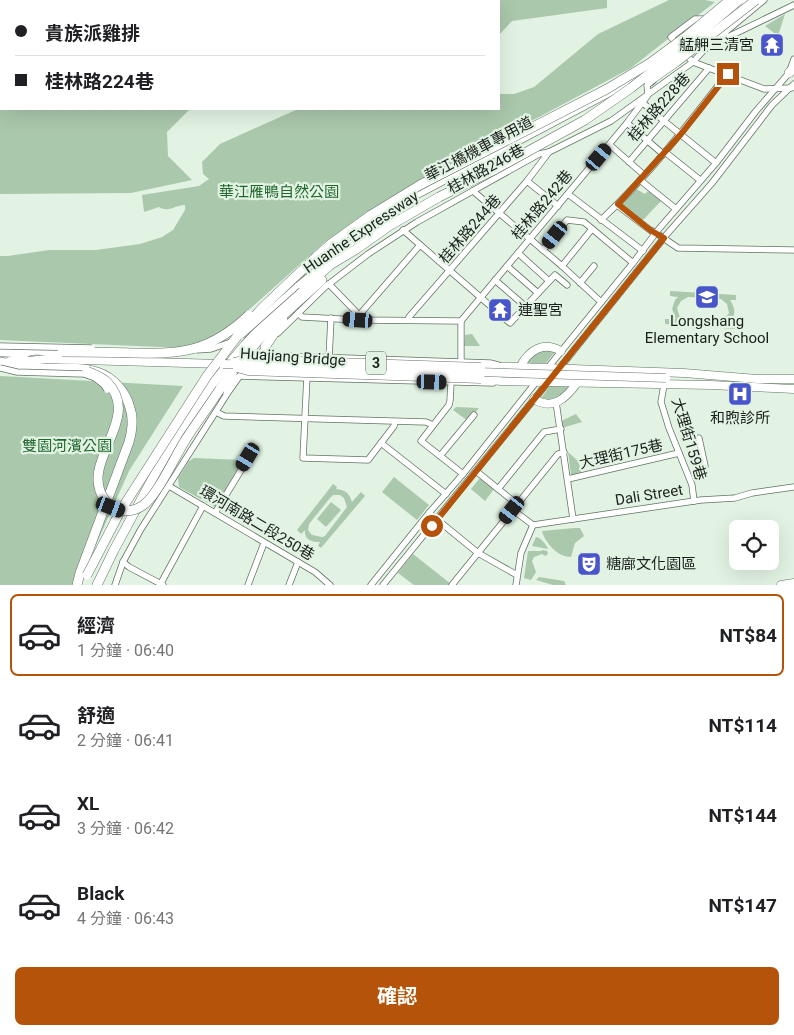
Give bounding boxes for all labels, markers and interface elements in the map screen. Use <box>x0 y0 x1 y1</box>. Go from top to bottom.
text: 貴族派雞排 <box>45 22 140 45</box>
temple icon: 艋舺三清宮 <box>759 32 785 58</box>
place label: 艋舺三清宮 <box>679 36 754 54</box>
route end <box>717 63 739 85</box>
street label: 桂林路228巷 <box>624 69 694 145</box>
text: 桂林路224巷 <box>45 70 154 93</box>
street label: 華江橋機車專用道 <box>422 113 536 185</box>
street label: 桂林路246巷 <box>444 140 528 198</box>
car <box>583 141 614 173</box>
street label: 桂林路242巷 <box>508 167 576 243</box>
park label: 華江雁鴨自然公園 <box>219 183 339 201</box>
street label: Huanhe Expressway <box>300 187 422 277</box>
street label: 桂林路244巷 <box>435 191 505 267</box>
car <box>539 219 570 251</box>
school or university icon: Longshang Elementary School <box>694 284 720 310</box>
temple icon: 連聖宮 <box>487 297 513 323</box>
place label: 連聖宮 <box>518 301 563 319</box>
car <box>342 311 373 329</box>
place label: Longshang Elementary School <box>645 312 769 347</box>
street label: Huajiang Bridge <box>240 344 346 370</box>
road number: 3 <box>366 352 386 374</box>
car <box>416 374 447 390</box>
hospital icon: 和煦診所 <box>727 381 753 407</box>
street label: 大理街159巷 <box>668 396 710 482</box>
place label: 和煦診所 <box>710 409 770 427</box>
street label: 大理街175巷 <box>577 436 665 472</box>
park label: 雙園河濱公園 <box>22 437 112 455</box>
car <box>233 440 262 474</box>
street label: Dali Street <box>614 481 684 509</box>
street label: 環河南路二段250巷 <box>197 482 317 564</box>
car <box>496 494 527 526</box>
car <box>94 495 127 519</box>
route start <box>421 515 443 537</box>
map controls <box>729 520 779 570</box>
button: locate <box>729 520 779 570</box>
theatre icon: 糖廍文化園區 <box>576 551 602 577</box>
place label: 糖廍文化園區 <box>606 555 696 573</box>
icon: car <box>17 613 62 658</box>
text: 經濟 <box>77 614 115 637</box>
text: NT$84 <box>719 624 777 647</box>
text: 1 分鐘 · 06:40 <box>77 641 174 660</box>
icon: car <box>17 703 62 748</box>
text: 舒適 <box>77 704 115 727</box>
text: NT$114 <box>708 714 777 737</box>
text: 2 分鐘 · 06:41 <box>77 731 174 750</box>
text: XL <box>77 792 99 815</box>
icon: car <box>17 793 62 838</box>
text: NT$144 <box>708 804 777 827</box>
text: 3 分鐘 · 06:42 <box>77 819 174 838</box>
text: Black <box>77 882 124 905</box>
icon: car <box>17 883 62 928</box>
text: NT$147 <box>708 894 777 917</box>
text: 4 分鐘 · 06:43 <box>77 909 174 928</box>
button: 確認 <box>15 967 779 1025</box>

